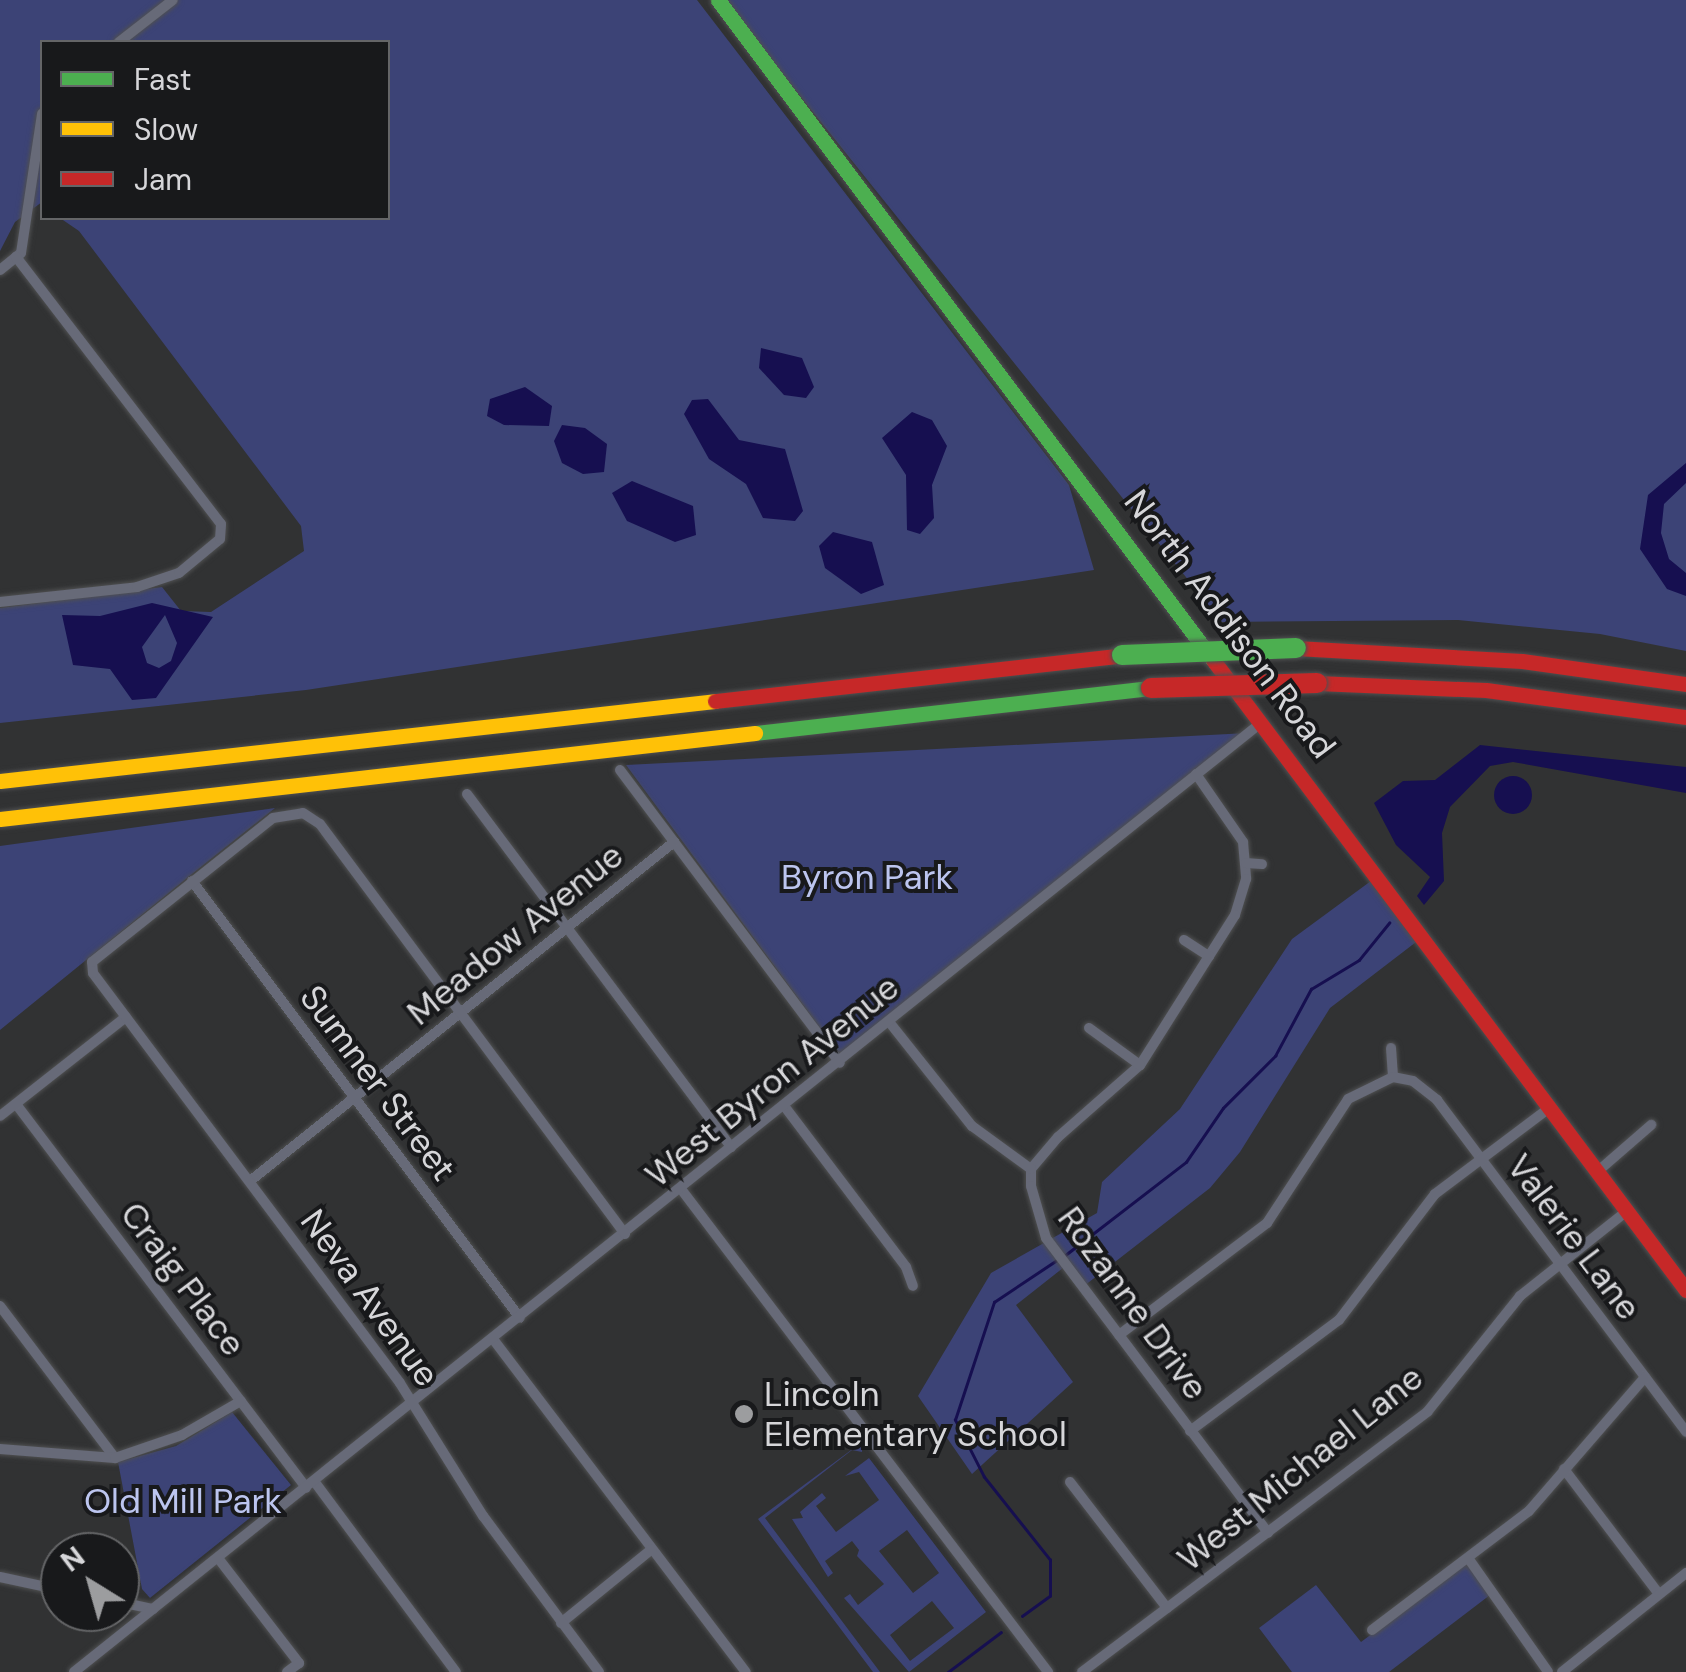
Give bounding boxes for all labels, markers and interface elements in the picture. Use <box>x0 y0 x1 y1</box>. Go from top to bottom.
legend <box>40 40 390 220</box>
text: Fast <box>134 60 192 99</box>
text: Slow <box>134 110 198 149</box>
text: Jam <box>134 160 192 199</box>
street label: North Addison Road <box>1115 482 1345 766</box>
street label: Meadow Avenue <box>399 834 631 1034</box>
park label: Byron Park <box>781 856 953 898</box>
street label: West Byron Avenue <box>637 966 907 1196</box>
street label: Sumner Street <box>291 977 465 1189</box>
street label: Valerie Lane <box>1498 1146 1650 1328</box>
street label: Craig Place <box>112 1194 254 1364</box>
street label: Rozanne Drive <box>1049 1199 1217 1407</box>
street label: Neva Avenue <box>292 1201 448 1395</box>
street label: West Michael Lane <box>1169 1356 1431 1580</box>
place label: Lincoln Elementary School <box>764 1373 1067 1455</box>
marker: Lincoln Elementary School <box>733 1403 755 1425</box>
park label: Old Mill Park <box>84 1480 282 1522</box>
north arrow <box>40 1532 140 1632</box>
text: N <box>54 1538 92 1580</box>

